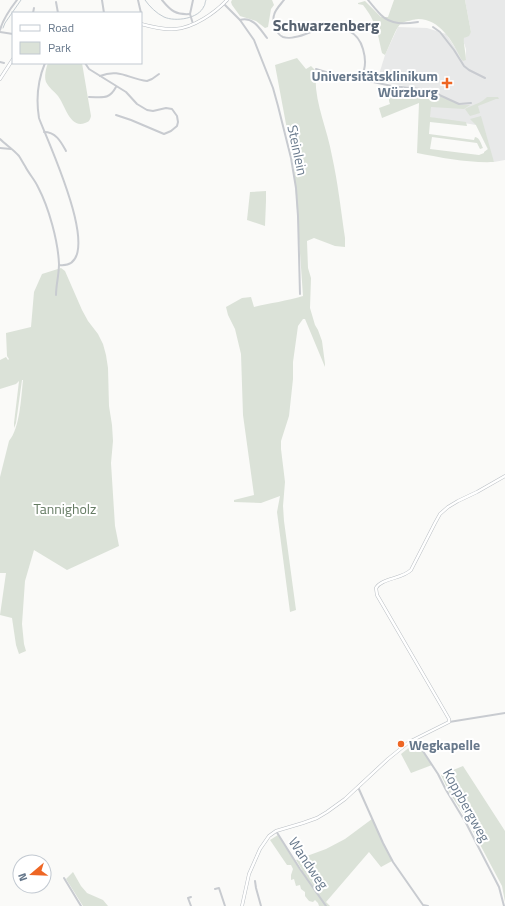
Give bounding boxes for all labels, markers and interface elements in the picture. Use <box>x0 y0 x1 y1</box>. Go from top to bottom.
legend <box>12 12 142 64</box>
district label: Schwarzenberg <box>273 13 380 37</box>
text: Road <box>48 18 74 37</box>
text: Park <box>48 38 71 57</box>
place label: Universitätsklinikum Würzburg <box>312 65 439 102</box>
marker: Universitätsklinikum Würzburg <box>441 77 453 89</box>
street label: Steinlein <box>282 123 314 177</box>
park label: Tannigholz <box>34 498 96 519</box>
place label: Wegkapelle <box>409 734 480 755</box>
marker: Wegkapelle <box>396 739 406 749</box>
street label: Koppbergweg <box>438 764 496 846</box>
street label: Wandweg <box>284 833 334 893</box>
north arrow <box>12 854 52 894</box>
text: N <box>14 871 31 883</box>

